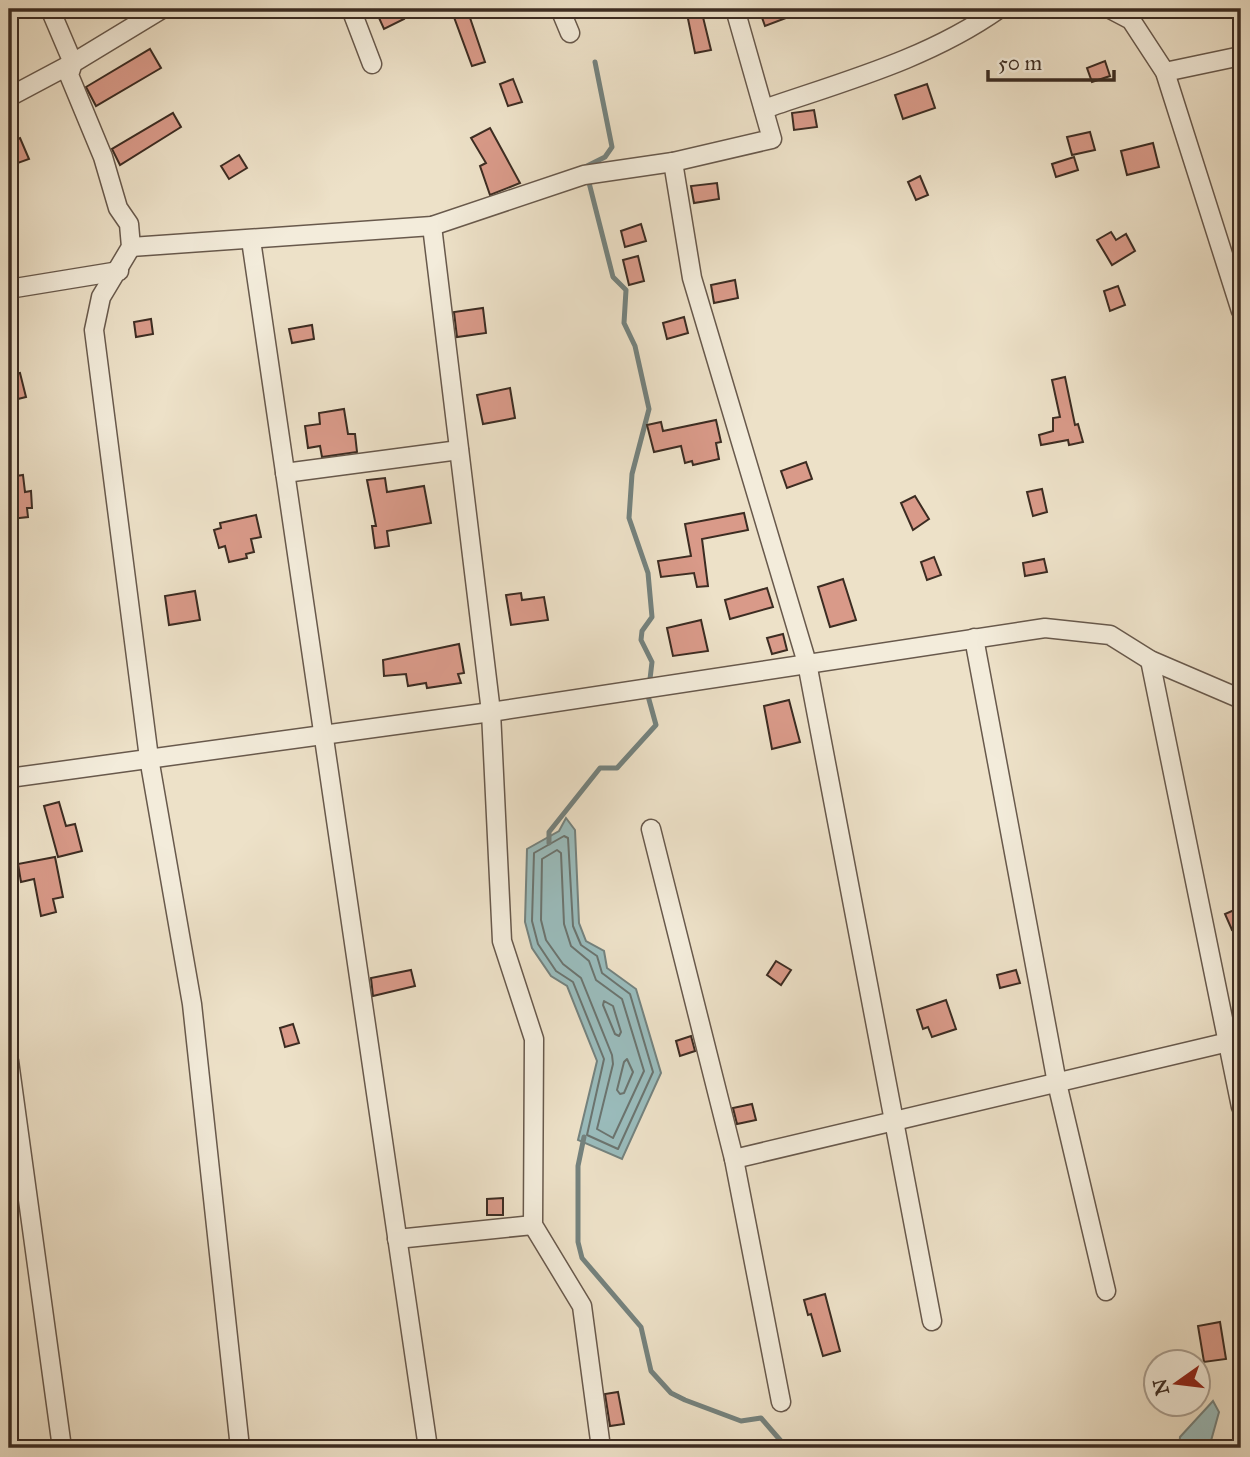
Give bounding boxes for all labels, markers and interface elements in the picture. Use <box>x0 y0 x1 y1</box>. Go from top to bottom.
scale bar <box>988 38 1114 82</box>
text: 50 m <box>998 50 1043 76</box>
north arrow <box>1142 1348 1212 1418</box>
text: N <box>1148 1376 1174 1398</box>

